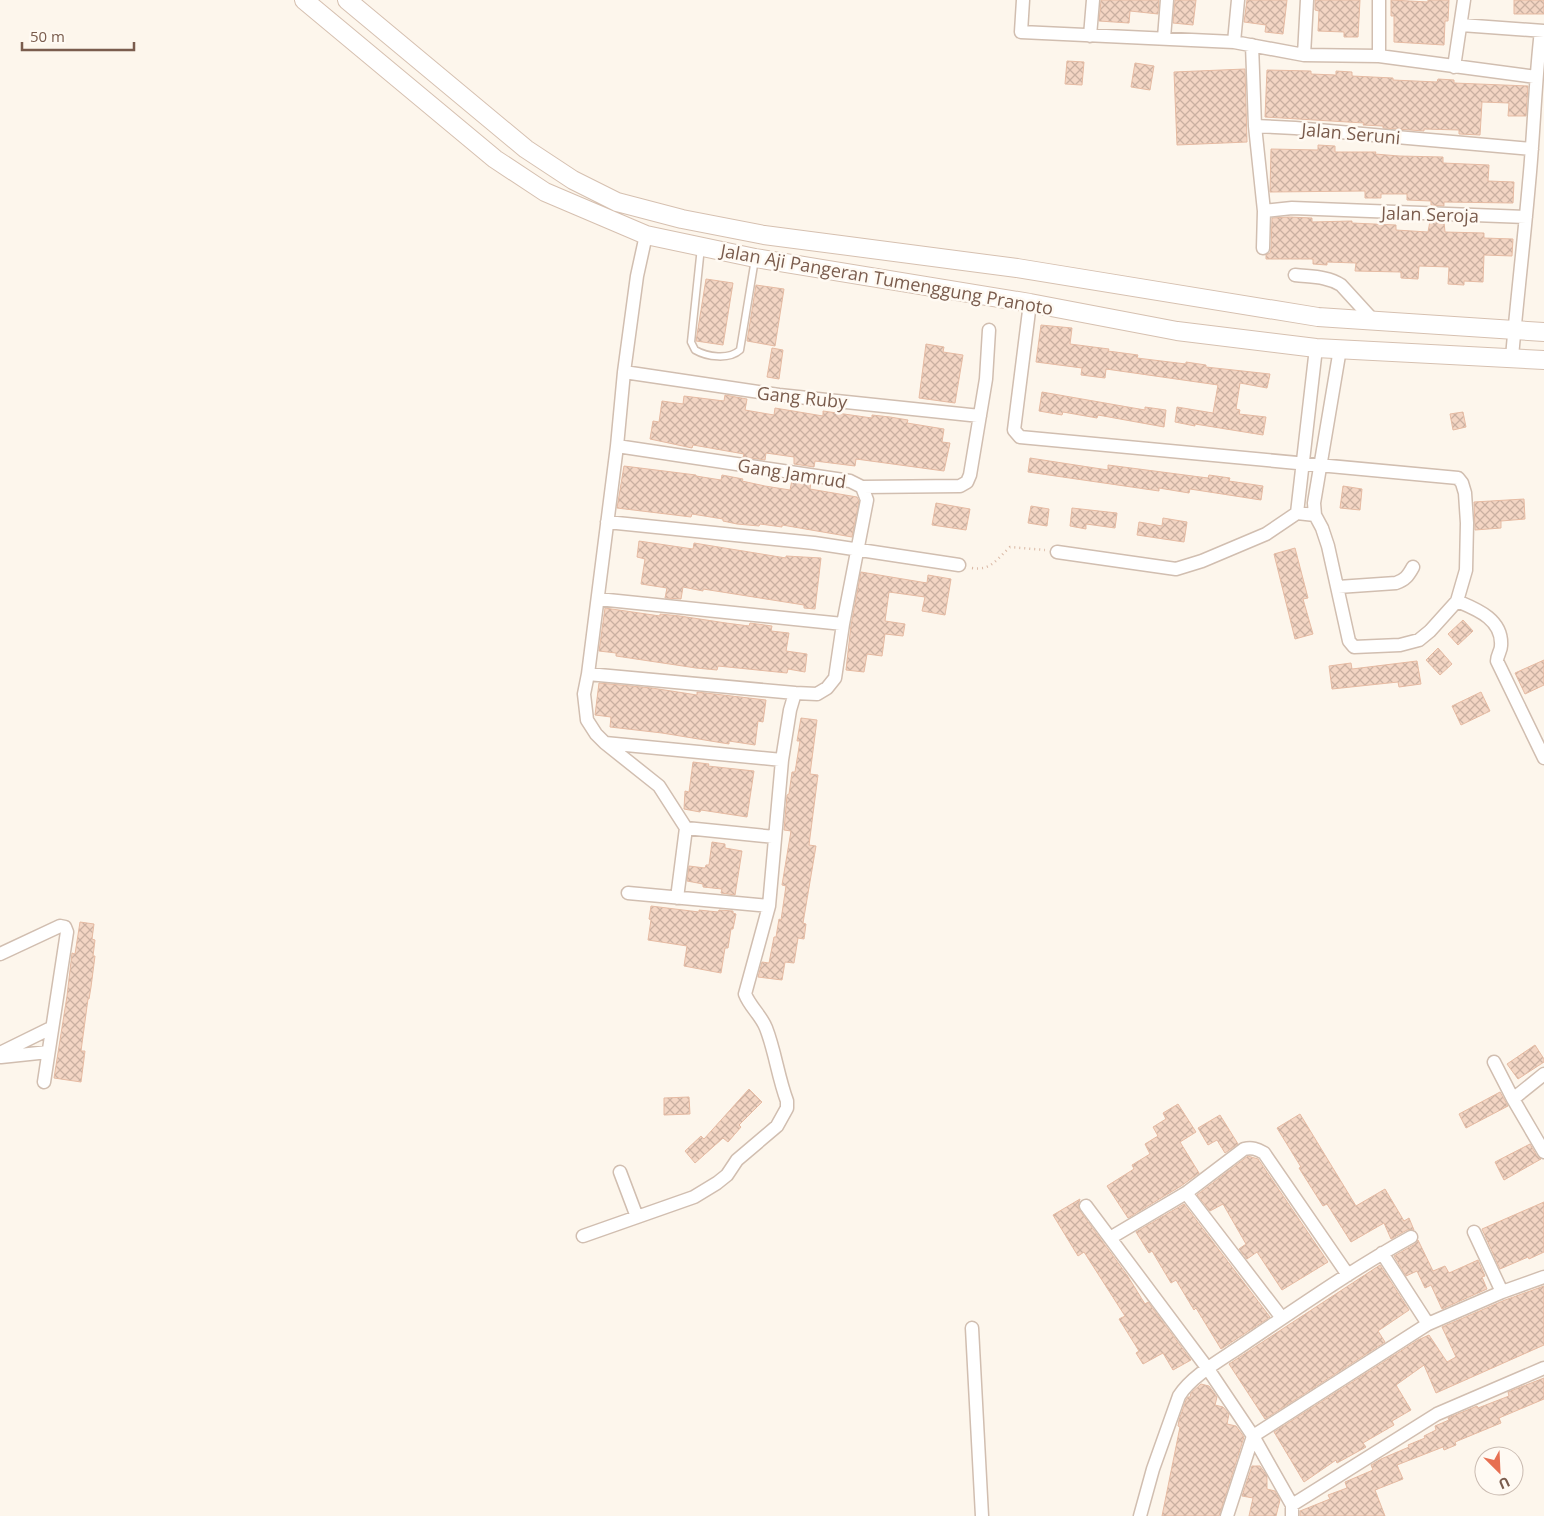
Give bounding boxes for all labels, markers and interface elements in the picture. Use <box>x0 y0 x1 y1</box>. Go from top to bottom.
scale bar <box>22 20 135 52</box>
text: 50 m <box>30 26 65 46</box>
street label: Jalan Seruni <box>1299 117 1401 149</box>
street label: Jalan Seroja <box>1379 200 1479 228</box>
street label: Jalan Aji Pangeran Tumenggung Pranoto <box>717 238 1055 320</box>
street label: Gang Ruby <box>756 380 849 414</box>
street label: Gang Jamrud <box>736 453 848 493</box>
north arrow <box>1474 1446 1524 1496</box>
text: U <box>1496 1472 1513 1494</box>

